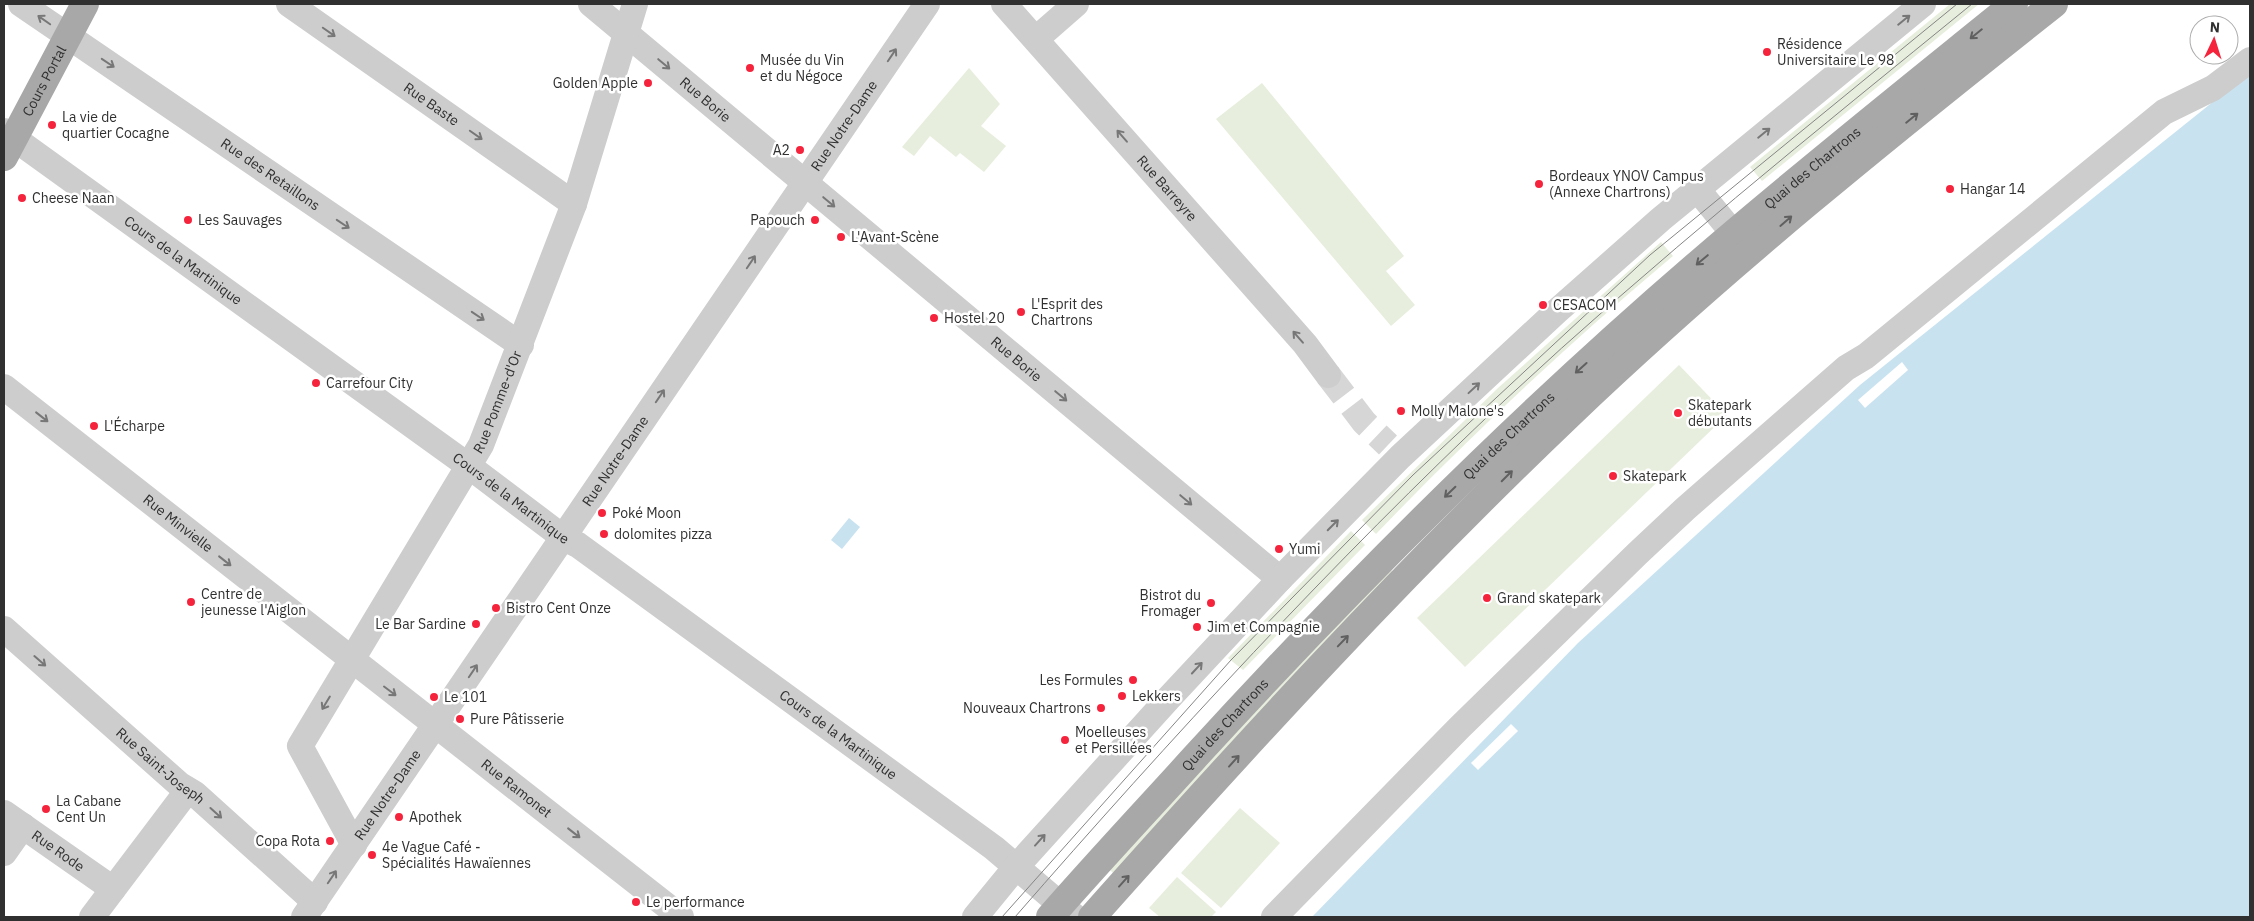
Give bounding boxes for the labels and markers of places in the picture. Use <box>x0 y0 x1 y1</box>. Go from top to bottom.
place label: Résidence Universitaire Le 98 <box>1777 35 1894 69</box>
marker: Résidence Universitaire Le 98 <box>1761 46 1773 58</box>
place label: Musée du Vin et du Négoce <box>760 51 844 85</box>
marker: Musée du Vin et du Négoce <box>744 62 756 74</box>
place label: Golden Apple <box>553 74 638 92</box>
marker: Golden Apple <box>642 77 654 89</box>
place label: La vie de quartier Cocagne <box>62 108 170 142</box>
marker: La vie de quartier Cocagne <box>46 119 58 131</box>
place label: A2 <box>773 141 790 159</box>
marker: A2 <box>794 144 806 156</box>
place label: Bordeaux YNOV Campus (Annexe Chartrons) <box>1549 167 1704 201</box>
marker: Bordeaux YNOV Campus (Annexe Chartrons) <box>1533 178 1545 190</box>
place label: Hangar 14 <box>1960 180 2025 198</box>
marker: Hangar 14 <box>1944 183 1956 195</box>
place label: Cheese Naan <box>32 189 115 207</box>
marker: Cheese Naan <box>16 192 28 204</box>
place label: Les Sauvages <box>198 211 282 229</box>
place label: Papouch <box>750 211 805 229</box>
marker: Les Sauvages <box>182 214 194 226</box>
marker: Papouch <box>809 214 821 226</box>
place label: L'Avant-Scène <box>851 228 939 246</box>
marker: L'Avant-Scène <box>835 231 847 243</box>
place label: L'Esprit des Chartrons <box>1031 295 1103 329</box>
place label: CESACOM <box>1553 296 1617 314</box>
marker: CESACOM <box>1537 299 1549 311</box>
marker: L'Esprit des Chartrons <box>1015 306 1027 318</box>
place label: Hostel 20 <box>944 309 1005 327</box>
marker: Hostel 20 <box>928 312 940 324</box>
place label: Carrefour City <box>326 374 413 392</box>
marker: Carrefour City <box>310 377 322 389</box>
place label: Skatepark débutants <box>1688 396 1752 430</box>
place label: Molly Malone's <box>1411 402 1504 420</box>
marker: Molly Malone's <box>1395 405 1407 417</box>
marker: Skatepark débutants <box>1672 407 1684 419</box>
place label: L'Écharpe <box>104 416 165 435</box>
marker: L'Écharpe <box>88 420 100 432</box>
place label: Skatepark <box>1623 467 1687 485</box>
marker: Skatepark <box>1607 470 1619 482</box>
place label: Poké Moon <box>612 504 681 522</box>
marker: Poké Moon <box>596 507 608 519</box>
place label: dolomites pizza <box>614 525 713 543</box>
marker: dolomites pizza <box>598 528 610 540</box>
place label: Yumi <box>1289 540 1321 558</box>
marker: Yumi <box>1273 543 1285 555</box>
place label: Centre de jeunesse l'Aiglon <box>201 585 306 619</box>
place label: Bistrot du Fromager <box>1140 586 1201 620</box>
place label: Grand skatepark <box>1497 589 1602 607</box>
marker: Grand skatepark <box>1481 592 1493 604</box>
marker: Centre de jeunesse l'Aiglon <box>185 596 197 608</box>
marker: Bistrot du Fromager <box>1205 597 1217 609</box>
place label: Bistro Cent Onze <box>506 599 611 617</box>
marker: Bistro Cent Onze <box>490 602 502 614</box>
place label: Le Bar Sardine <box>375 615 466 633</box>
marker: Le Bar Sardine <box>470 618 482 630</box>
place label: Jim et Compagnie <box>1207 618 1320 636</box>
marker: Jim et Compagnie <box>1191 621 1203 633</box>
place label: Les Formules <box>1039 671 1123 689</box>
marker: Les Formules <box>1127 674 1139 686</box>
place label: Lekkers <box>1132 687 1181 705</box>
place label: Le 101 <box>444 688 487 706</box>
marker: Lekkers <box>1116 690 1128 702</box>
marker: Le 101 <box>428 691 440 703</box>
place label: Nouveaux Chartrons <box>963 699 1091 717</box>
marker: Nouveaux Chartrons <box>1095 702 1107 714</box>
place label: Pure Pâtisserie <box>470 710 565 728</box>
marker: Pure Pâtisserie <box>454 713 466 725</box>
place label: Moelleuses et Persillées <box>1075 723 1152 757</box>
marker: Moelleuses et Persillées <box>1059 734 1071 746</box>
place label: La Cabane Cent Un <box>56 792 121 826</box>
marker: La Cabane Cent Un <box>40 803 52 815</box>
place label: Apothek <box>409 808 462 826</box>
marker: Apothek <box>393 811 405 823</box>
place label: Copa Rota <box>256 832 321 850</box>
marker: Copa Rota <box>324 835 336 847</box>
place label: 4e Vague Café - Spécialités Hawaïennes <box>382 838 531 872</box>
marker: 4e Vague Café - Spécialités Hawaïennes <box>366 849 378 861</box>
place label: Le performance <box>646 893 745 911</box>
marker: Le performance <box>630 896 642 908</box>

